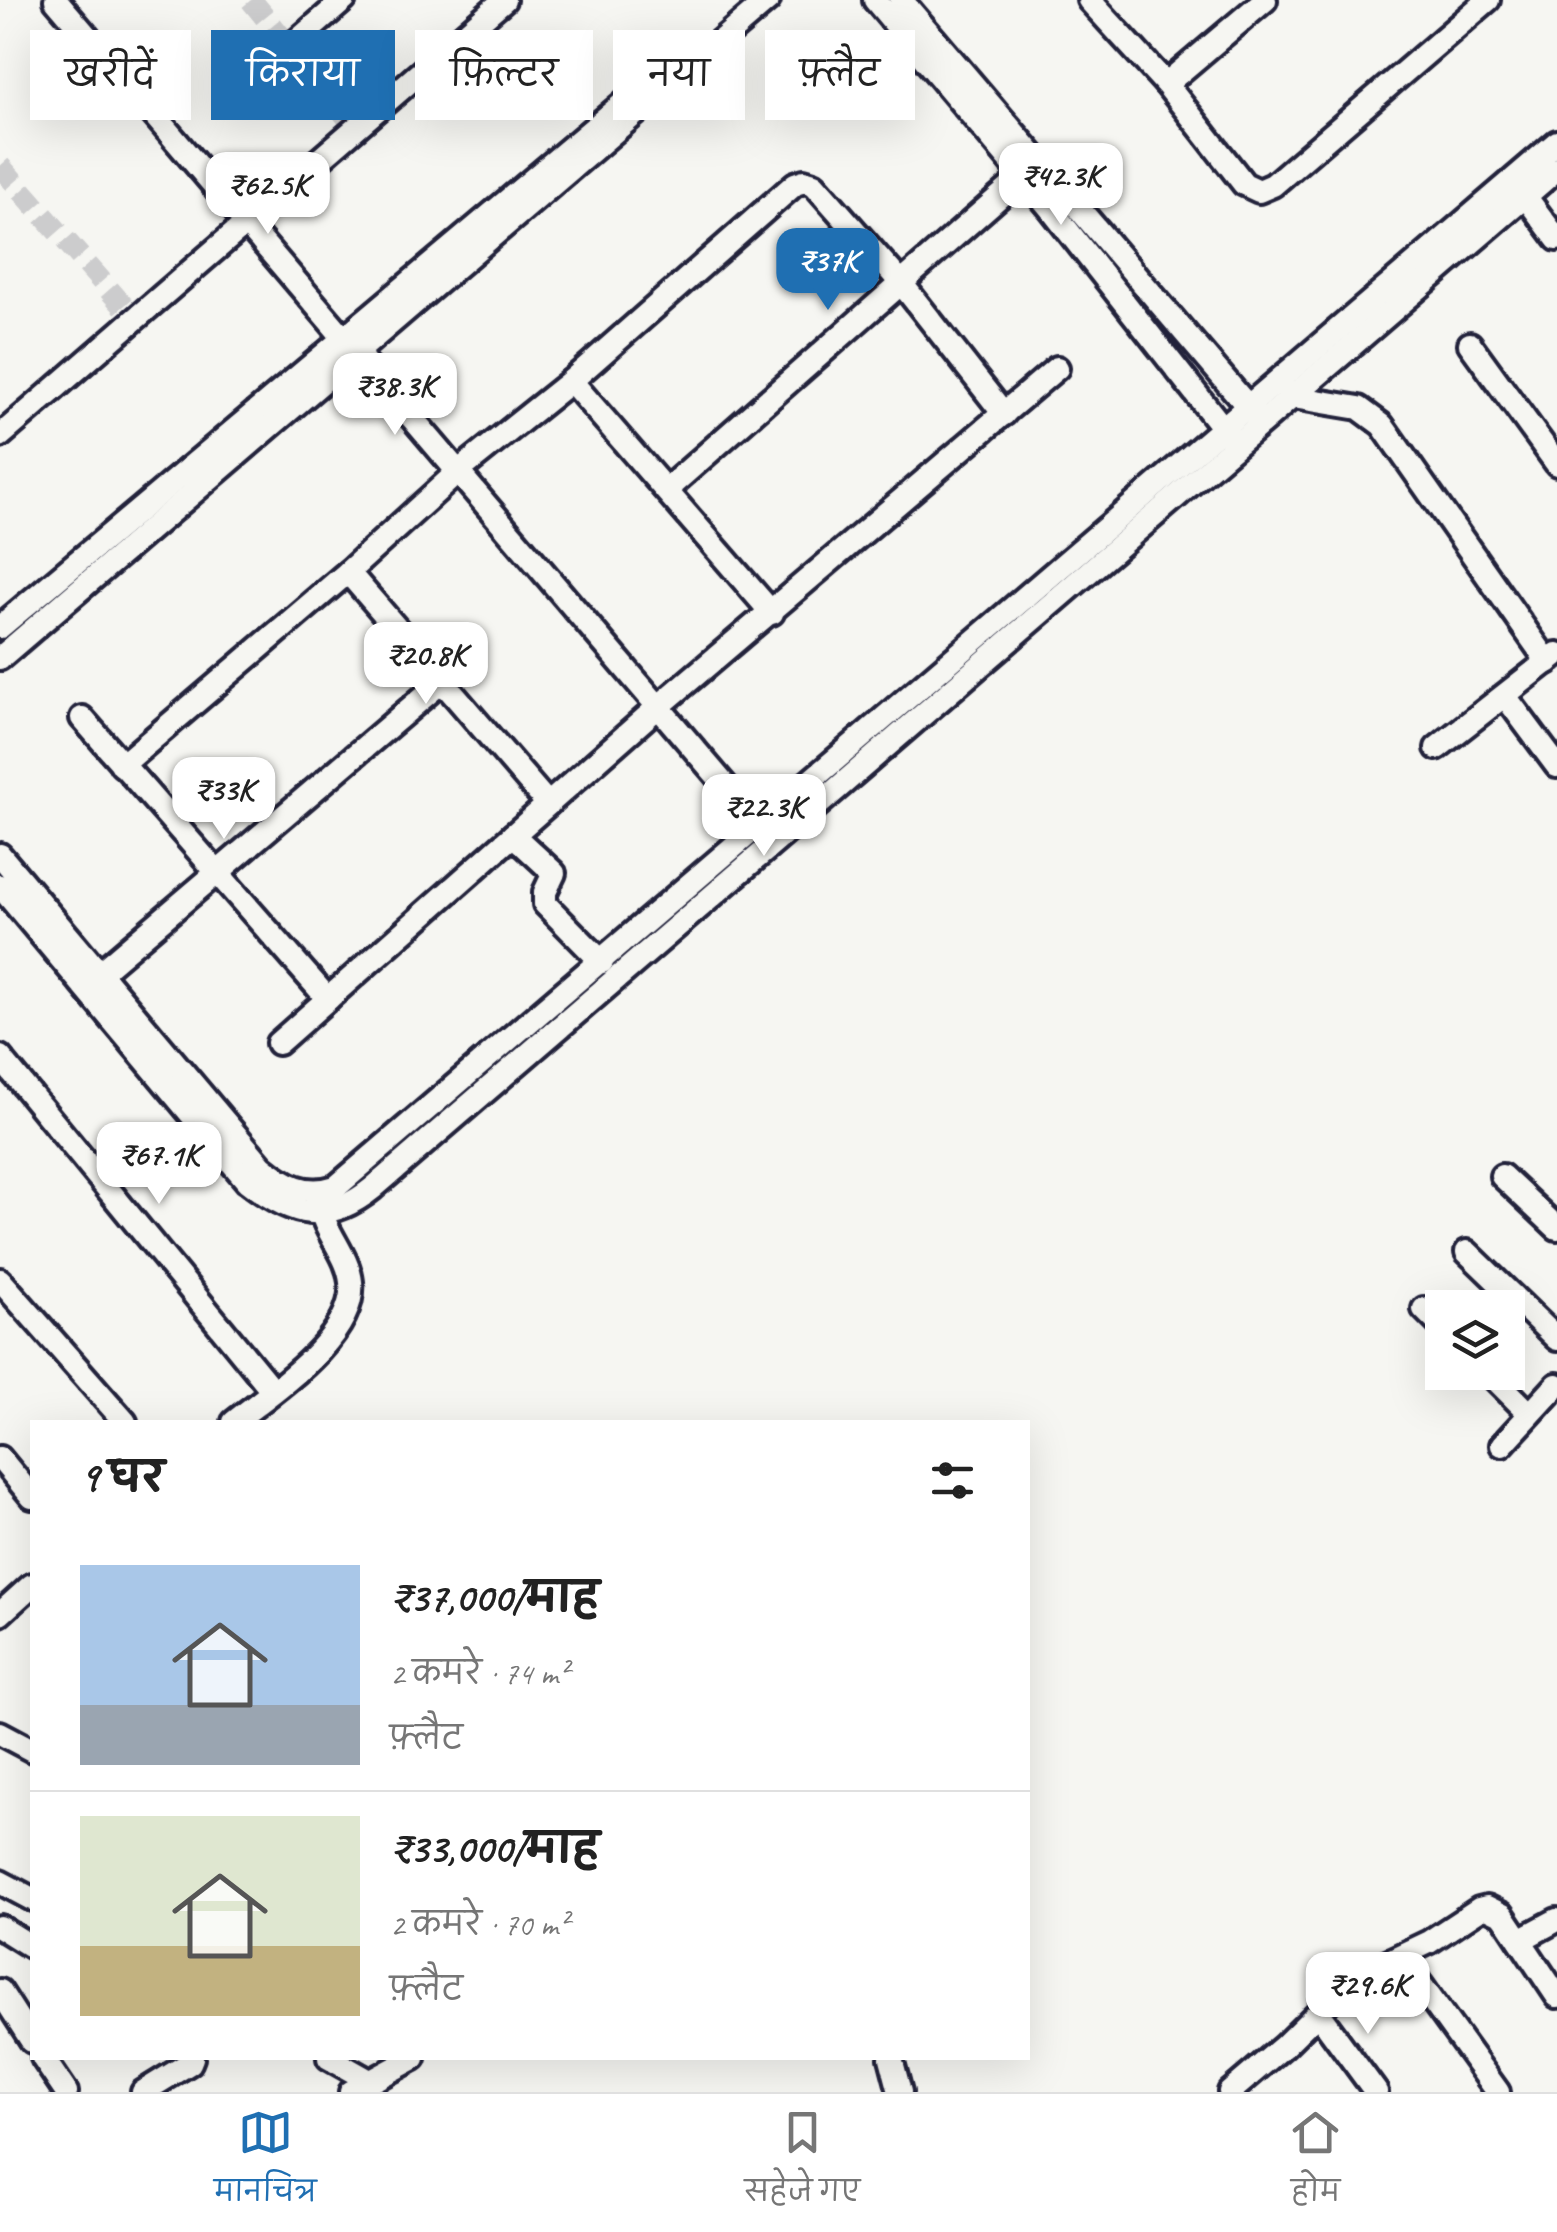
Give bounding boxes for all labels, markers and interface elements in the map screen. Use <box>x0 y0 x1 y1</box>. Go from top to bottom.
chip: खरीदें <box>30 30 191 120</box>
chip: किराया <box>211 30 395 120</box>
chip: फ़िल्टर <box>415 30 593 120</box>
chip: नया <box>613 30 745 120</box>
chip: फ़्लैट <box>765 30 915 120</box>
pin: ₹42.3K <box>980 143 1142 228</box>
pin: ₹62.5K <box>187 152 349 237</box>
text: ₹42.3K <box>1021 155 1101 196</box>
text: ₹62.5K <box>228 164 308 205</box>
pin: ₹37K <box>769 228 887 313</box>
text: ₹37K <box>798 240 858 281</box>
pin: ₹38.3K <box>314 353 476 438</box>
text: ₹38.3K <box>355 365 435 406</box>
pin: ₹20.8K <box>345 622 507 707</box>
text: ₹20.8K <box>386 634 466 675</box>
pin: ₹33K <box>165 757 283 842</box>
text: ₹33K <box>194 769 254 810</box>
pin: ₹22.3K <box>683 774 845 859</box>
text: ₹22.3K <box>724 786 804 827</box>
pin: ₹67.1K <box>78 1122 240 1207</box>
text: ₹67.1K <box>119 1134 199 1175</box>
map controls <box>1425 1290 1525 1390</box>
button: layers <box>1425 1290 1525 1390</box>
text: 9 घर <box>80 1451 164 1504</box>
icon: filters <box>925 1453 980 1508</box>
text: ₹37,000/माह <box>390 1571 599 1624</box>
icon: home <box>160 1605 280 1725</box>
text: 2 कमरे · 74 m² <box>390 1653 568 1694</box>
text: फ़्लैट <box>390 1718 463 1759</box>
text: ₹33,000/माह <box>390 1822 599 1875</box>
icon: home <box>160 1856 280 1976</box>
text: 2 कमरे · 70 m² <box>390 1904 568 1945</box>
pin: ₹29.6K <box>1287 1952 1449 2037</box>
text: ₹29.6K <box>1328 1964 1408 2005</box>
text: फ़्लैट <box>390 1969 463 2010</box>
tab: मानचित्र <box>214 2105 317 2222</box>
tab: सहेजे गए <box>744 2105 860 2222</box>
tab: होम <box>1288 2105 1343 2222</box>

